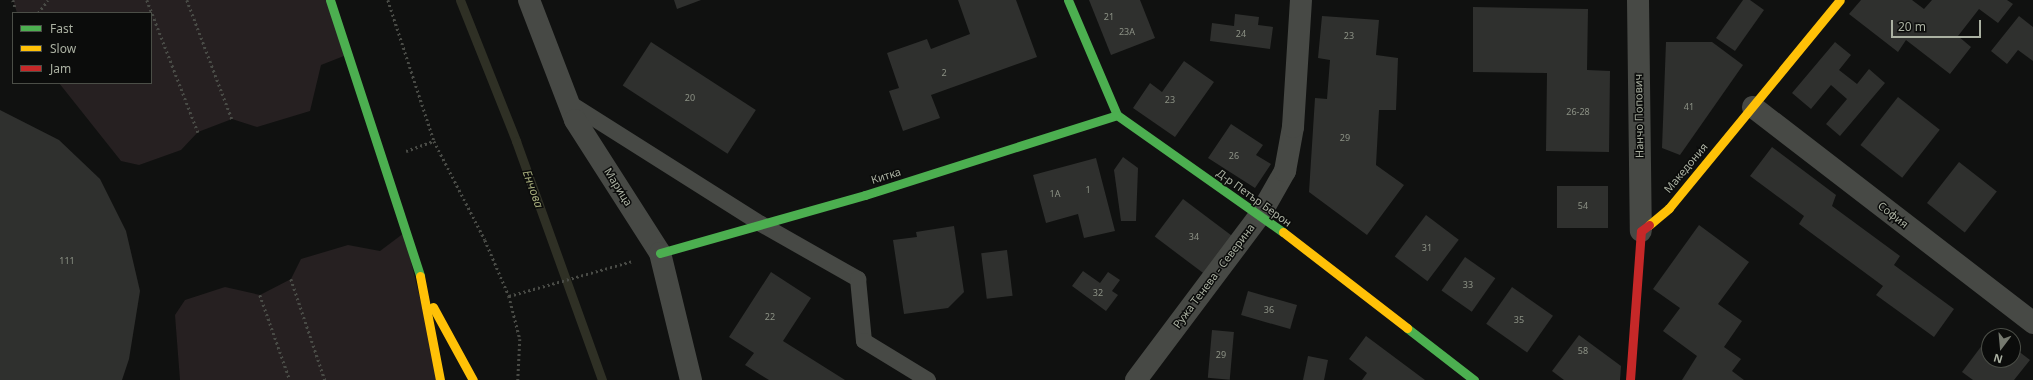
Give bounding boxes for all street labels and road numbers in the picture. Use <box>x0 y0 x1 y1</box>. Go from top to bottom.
street label: Нанчо Попович <box>1632 74 1646 158</box>
street label: Македония <box>1661 140 1711 196</box>
street label: Марица <box>601 165 635 209</box>
street label: Китка <box>869 165 903 187</box>
street label: Д-р Петър Берон <box>1214 166 1294 230</box>
street label: София <box>1875 199 1911 231</box>
street label: Ружа Тенева - Северина <box>1170 221 1258 331</box>

